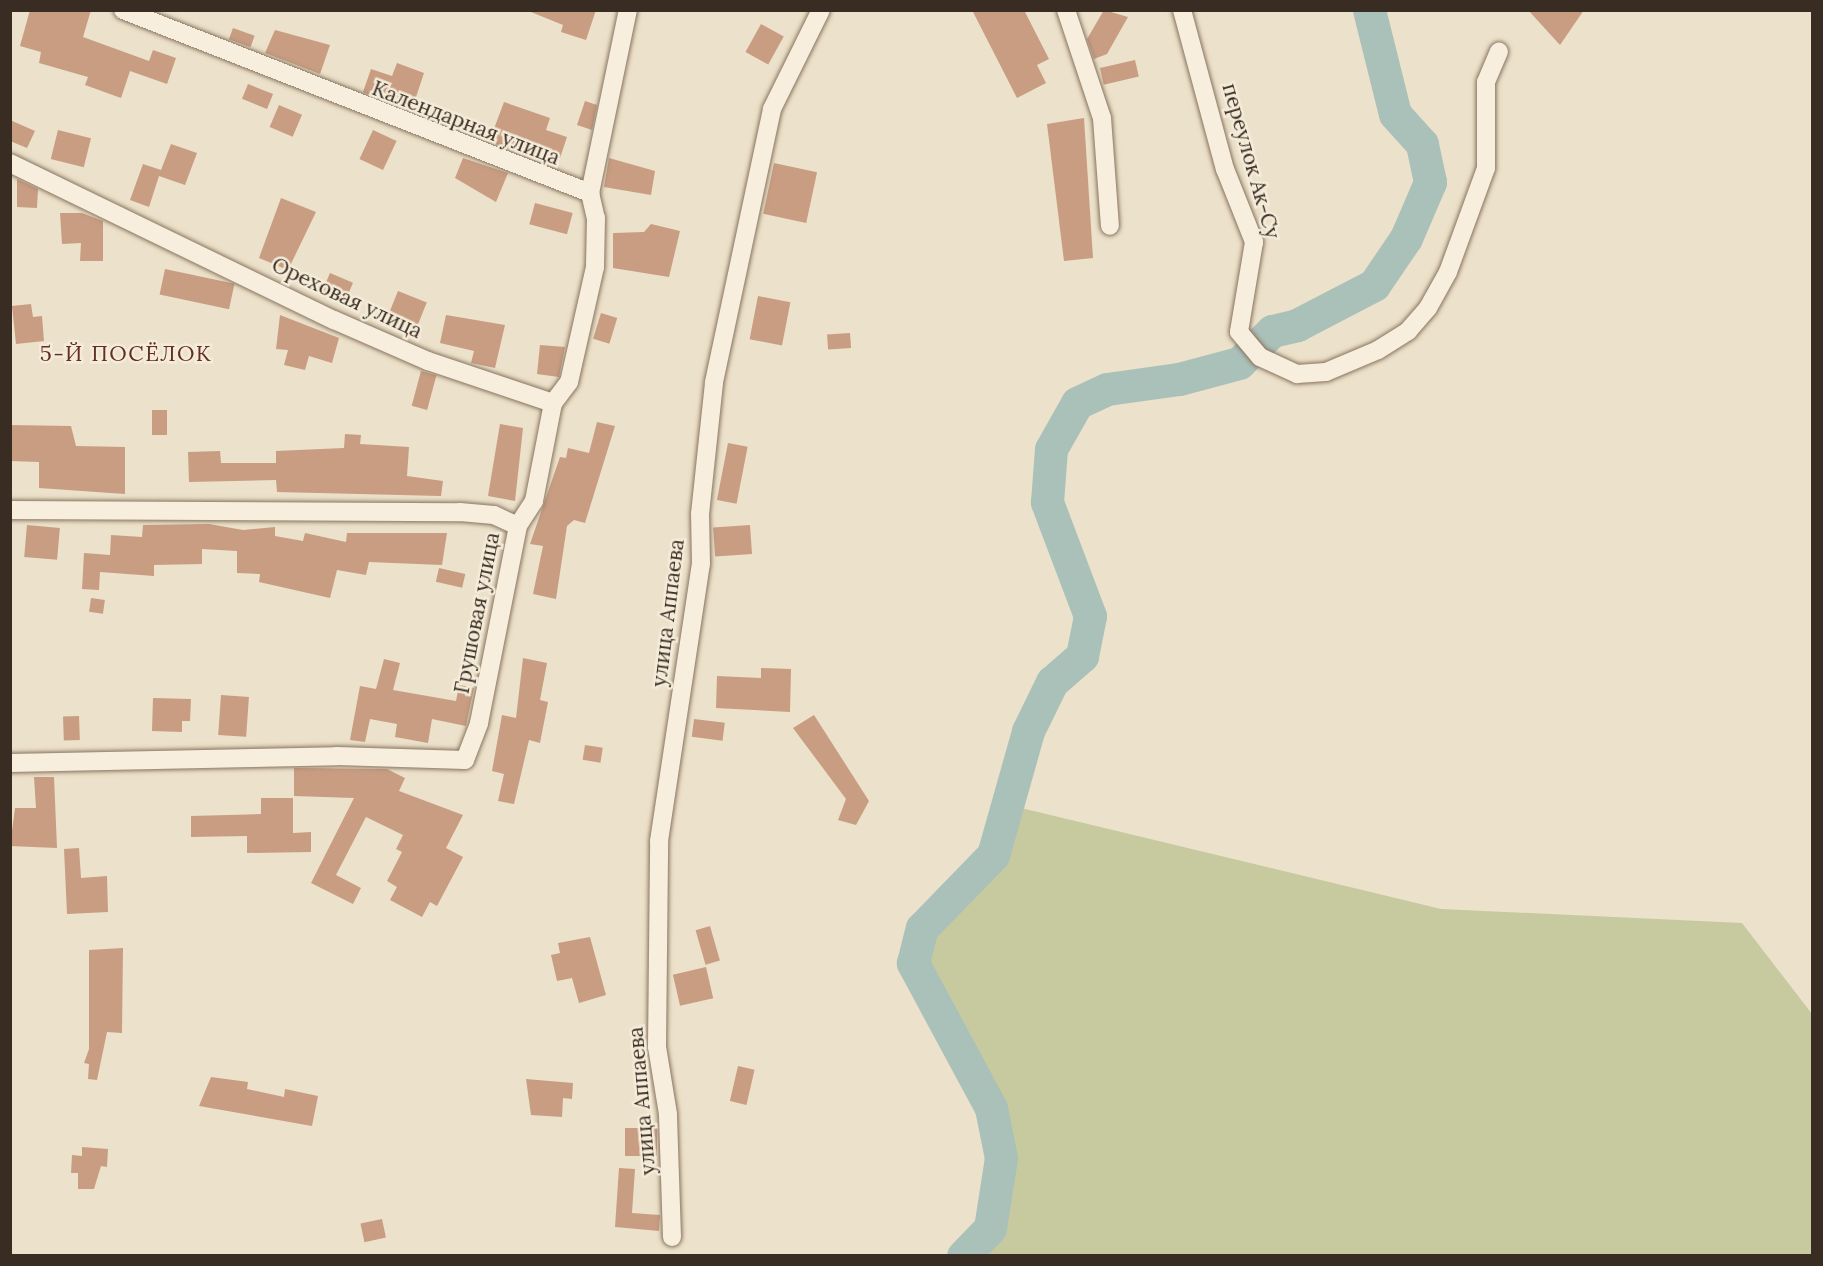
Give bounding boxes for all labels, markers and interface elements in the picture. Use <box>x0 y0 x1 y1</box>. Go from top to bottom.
street label: Календарная улица <box>369 76 563 170</box>
street label: переулок Ак-Су <box>1217 80 1285 242</box>
street label: Ореховая улица <box>268 252 426 344</box>
district label: 5-Й ПОСЁЛОК <box>40 341 212 367</box>
street label: Грушовая улица <box>449 530 505 696</box>
street label: улица Аппаева <box>646 538 690 688</box>
street label: улица Аппаева <box>623 1026 661 1176</box>

